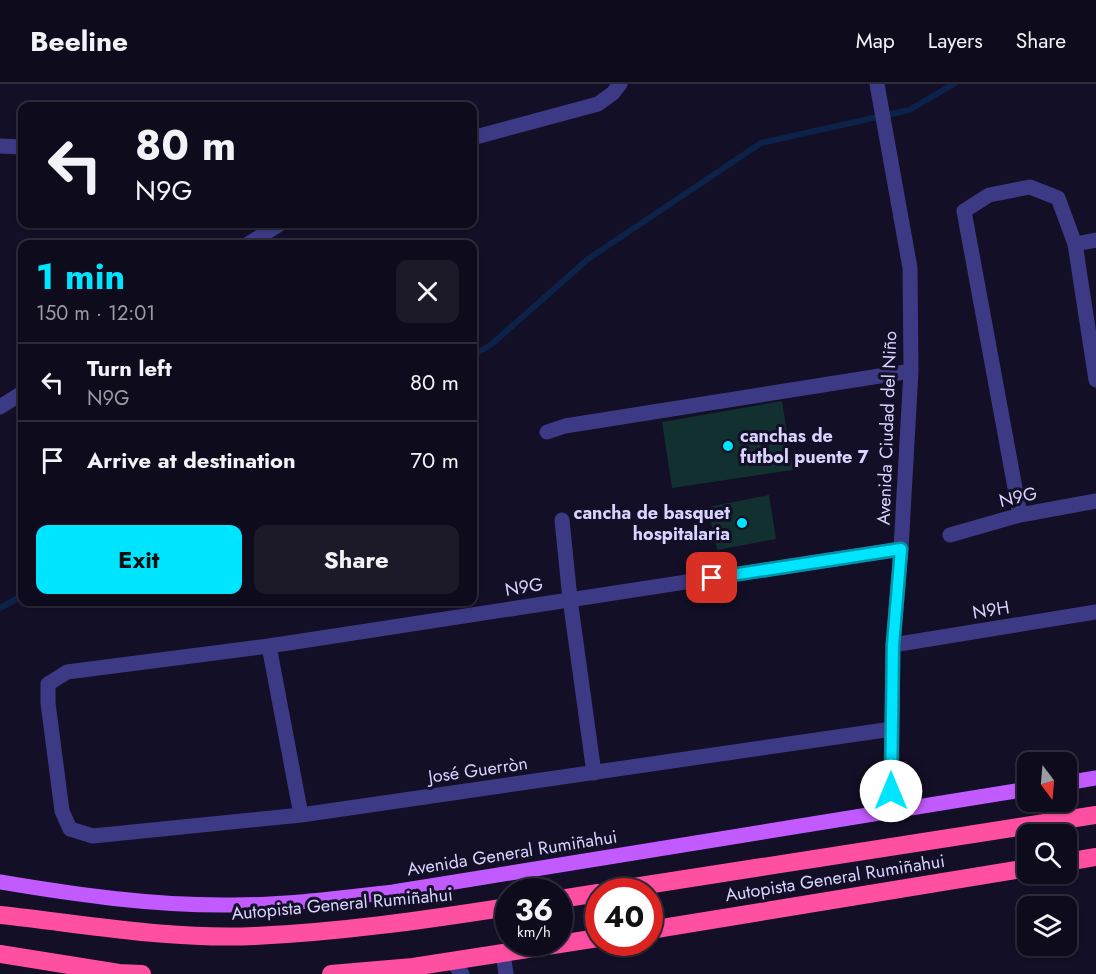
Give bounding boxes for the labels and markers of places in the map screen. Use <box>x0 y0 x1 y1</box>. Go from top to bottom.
place label: canchas de futbol puente 7 <box>740 423 869 470</box>
marker: canchas de futbol puente 7 <box>721 439 735 453</box>
place label: cancha de basquet hospitalaria <box>573 500 730 547</box>
marker: cancha de basquet hospitalaria <box>735 516 749 530</box>
pin <box>686 552 737 603</box>

